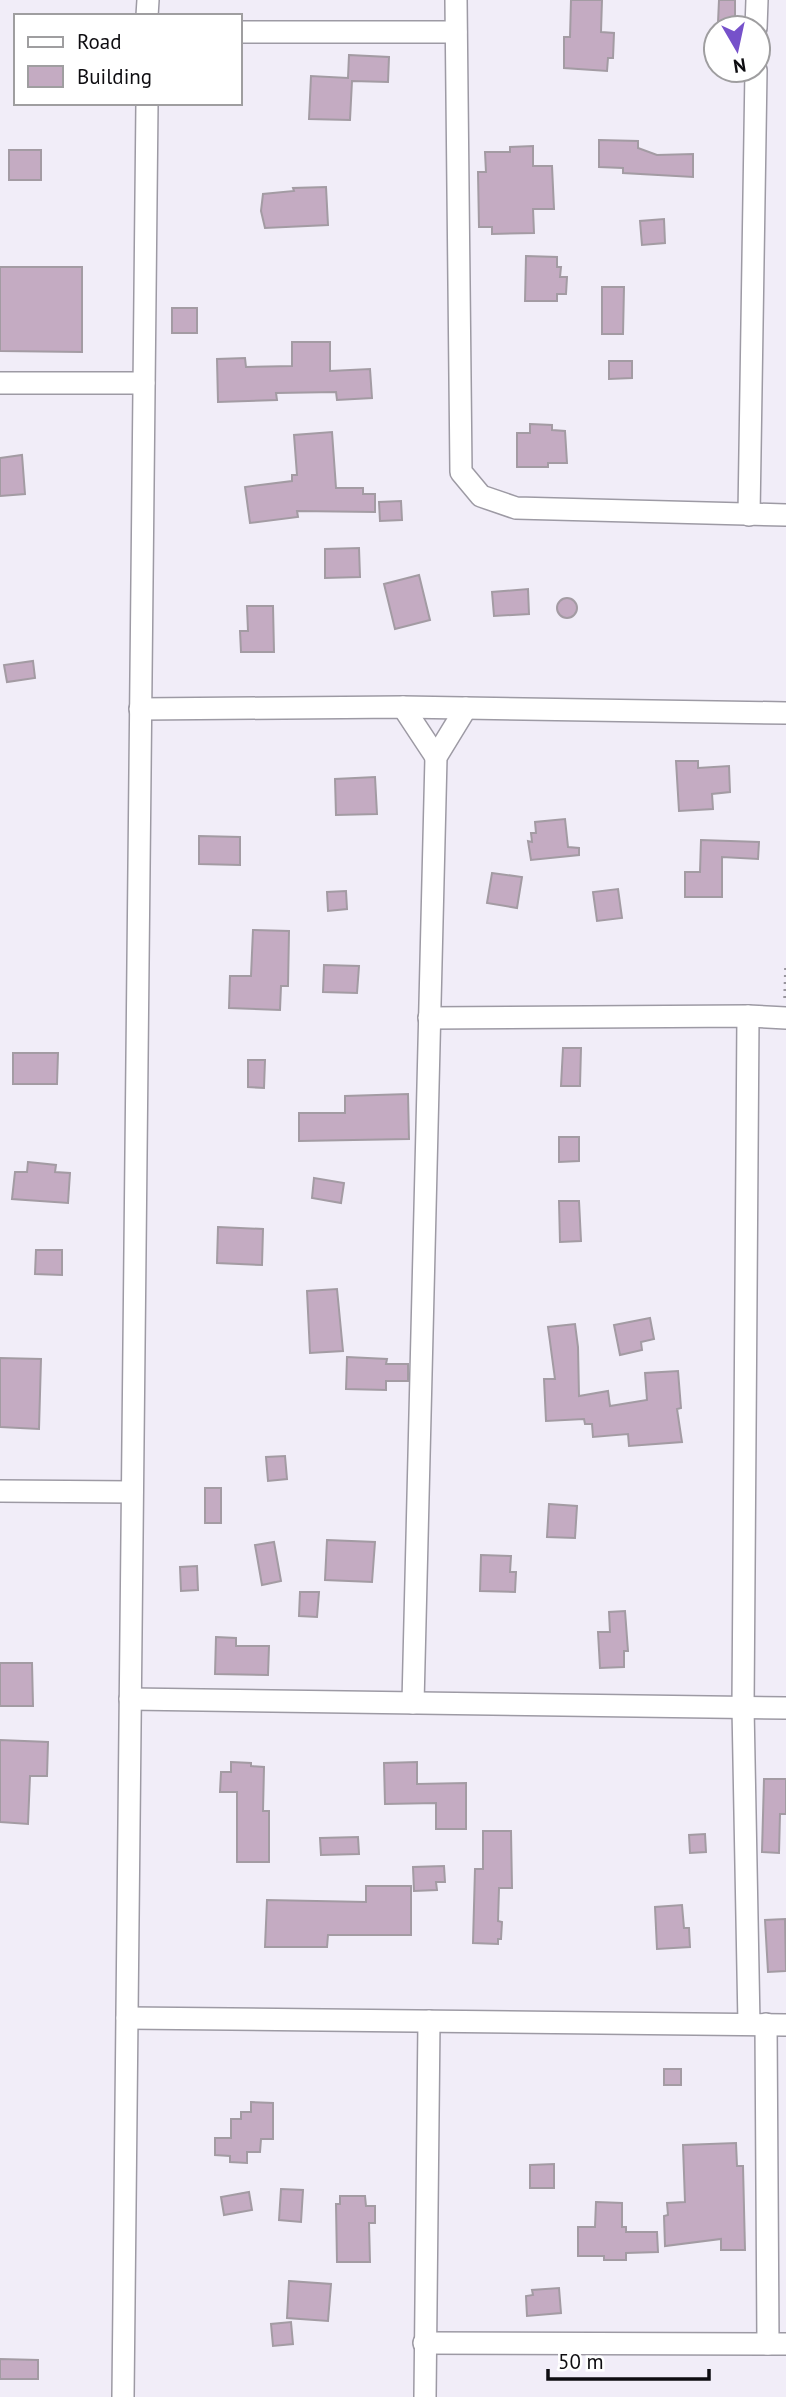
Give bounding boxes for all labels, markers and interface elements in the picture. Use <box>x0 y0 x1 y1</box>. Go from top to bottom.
legend <box>14 14 242 105</box>
north arrow <box>702 14 772 84</box>
text: Road <box>77 28 121 55</box>
text: N <box>732 53 748 79</box>
text: Building <box>77 63 152 90</box>
scale bar <box>548 2338 709 2382</box>
text: 50 m <box>558 2348 604 2375</box>

